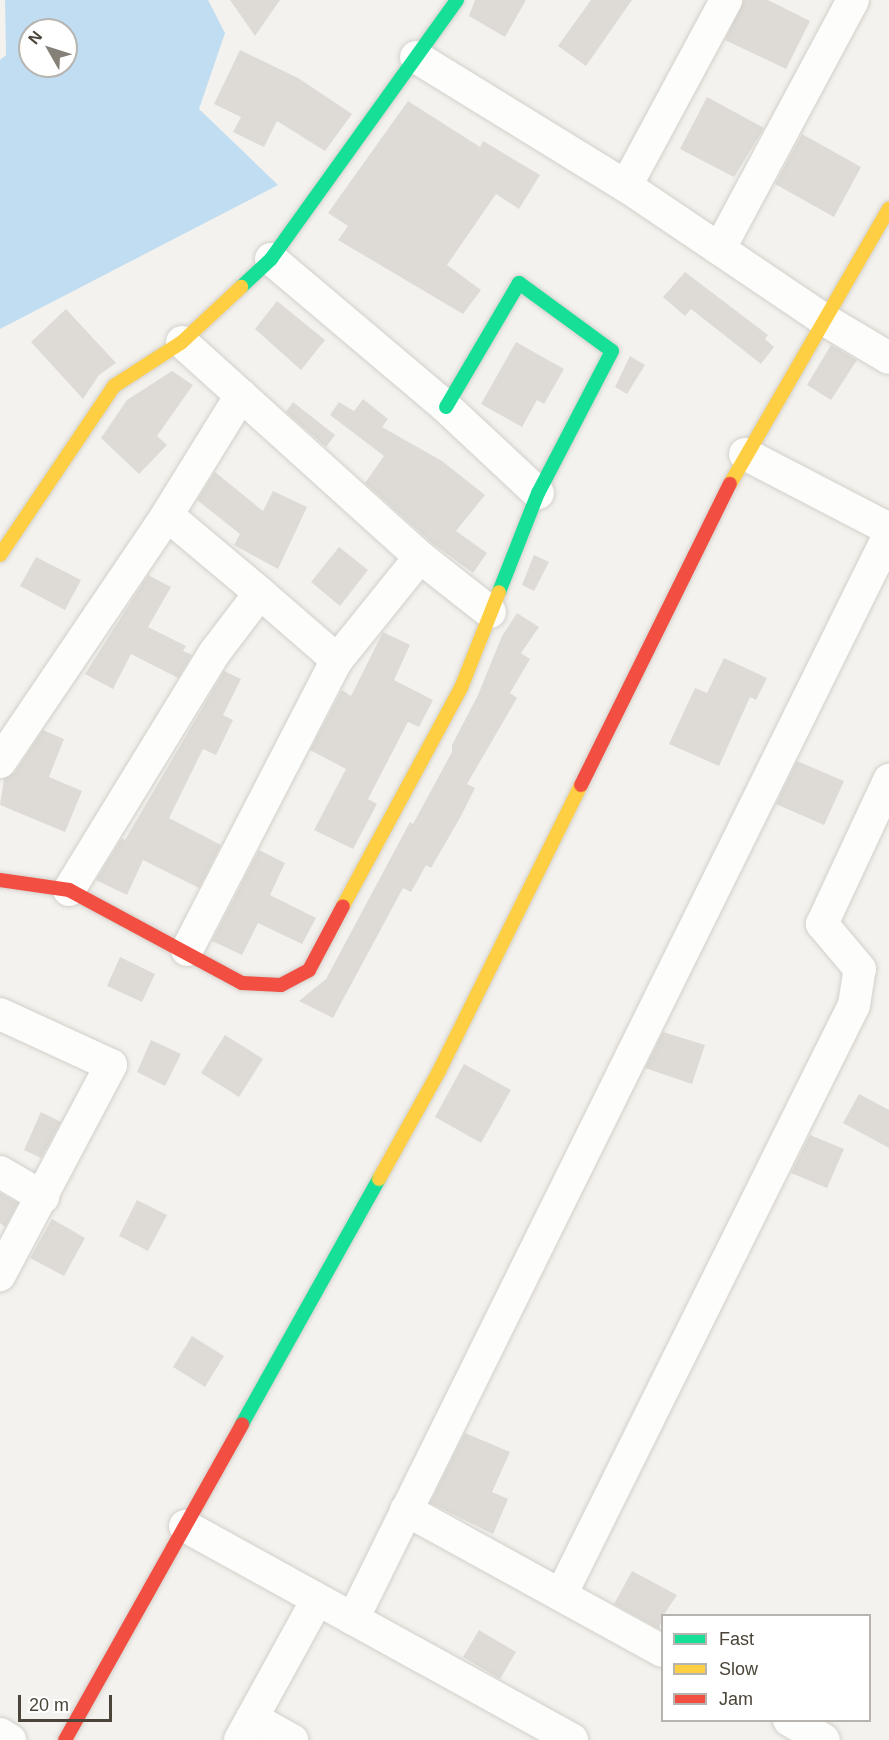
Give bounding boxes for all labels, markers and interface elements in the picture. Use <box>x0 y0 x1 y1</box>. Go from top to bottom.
north arrow <box>18 18 78 78</box>
text: N <box>25 28 45 47</box>
legend <box>661 1614 871 1722</box>
text: Fast <box>719 1629 754 1649</box>
text: Slow <box>719 1659 758 1679</box>
scale bar <box>21 1683 116 1721</box>
text: Jam <box>719 1689 753 1709</box>
text: 20 m <box>29 1695 69 1715</box>

